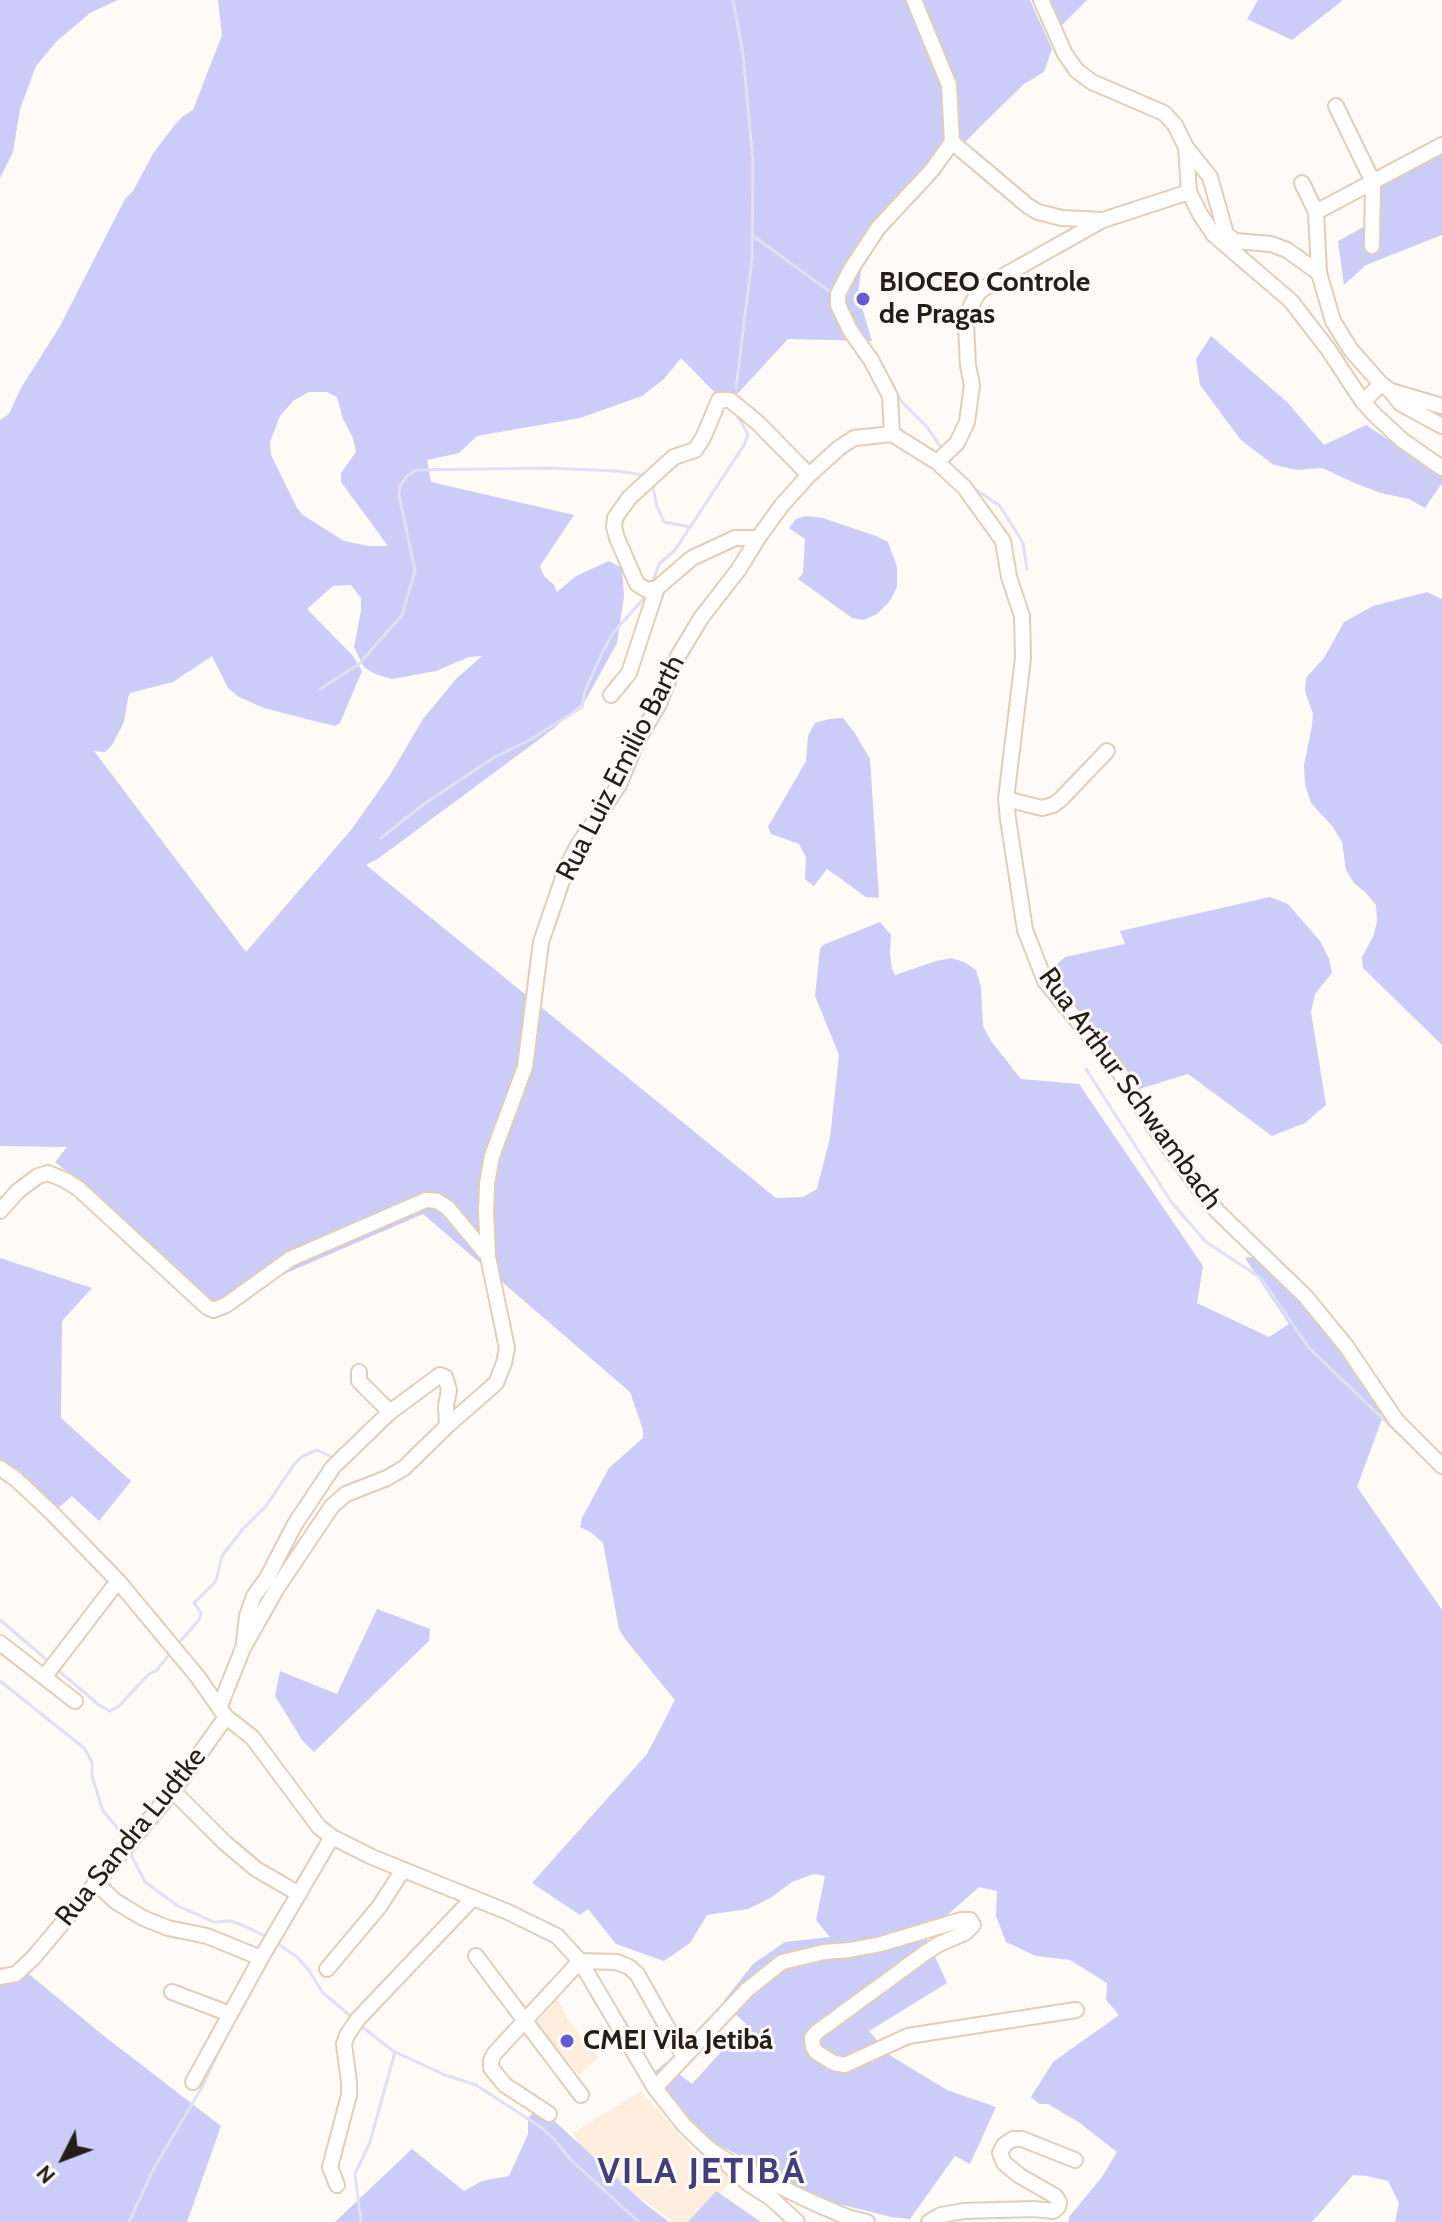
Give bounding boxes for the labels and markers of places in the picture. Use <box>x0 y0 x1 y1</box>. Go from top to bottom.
place label: BIOCEO Controle de Pragas <box>879 266 1090 332</box>
marker: BIOCEO Controle de Pragas <box>854 290 872 308</box>
place label: CMEI Vila Jetibá <box>583 2024 773 2058</box>
marker: CMEI Vila Jetibá <box>558 2032 576 2050</box>

